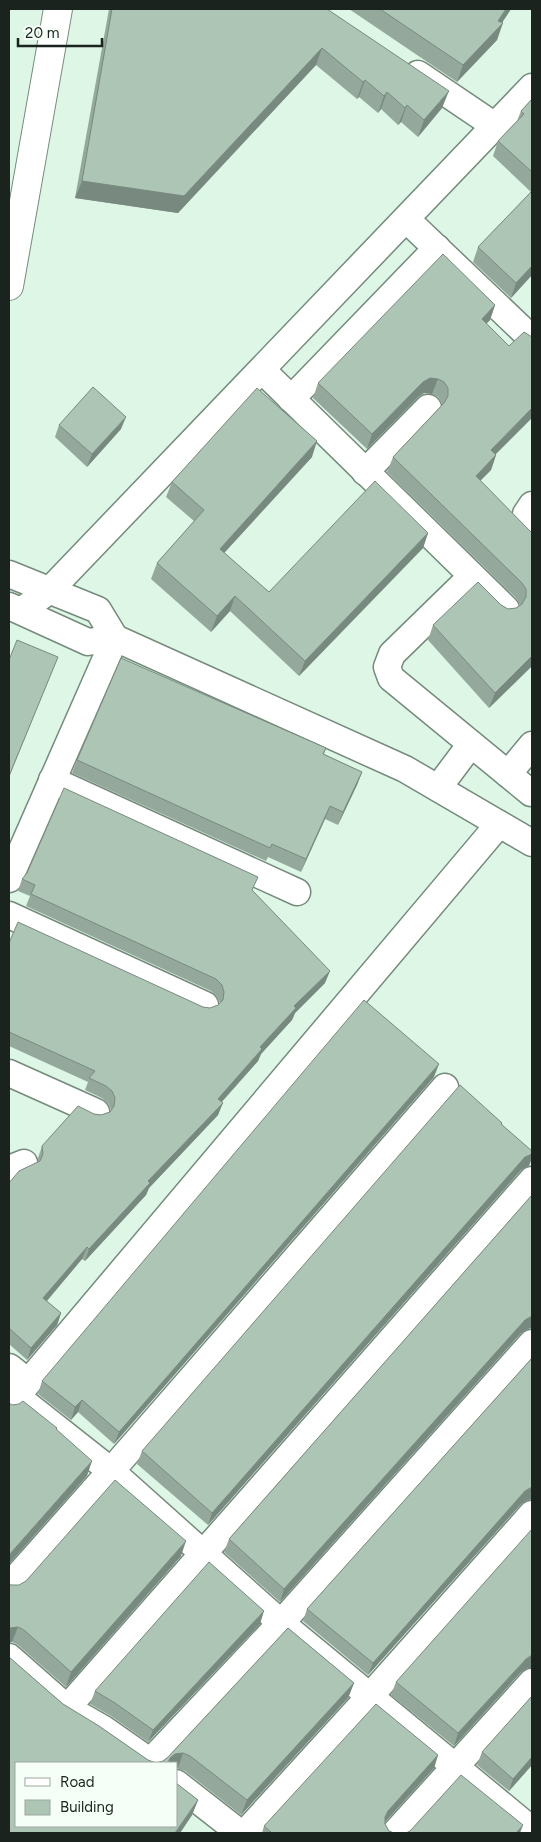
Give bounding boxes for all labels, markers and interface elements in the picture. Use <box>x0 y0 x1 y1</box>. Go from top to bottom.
scale bar <box>18 15 101 47</box>
text: 20 m <box>25 24 59 42</box>
legend <box>15 1762 178 1827</box>
text: Road <box>60 1773 95 1791</box>
text: Building <box>60 1798 114 1816</box>

